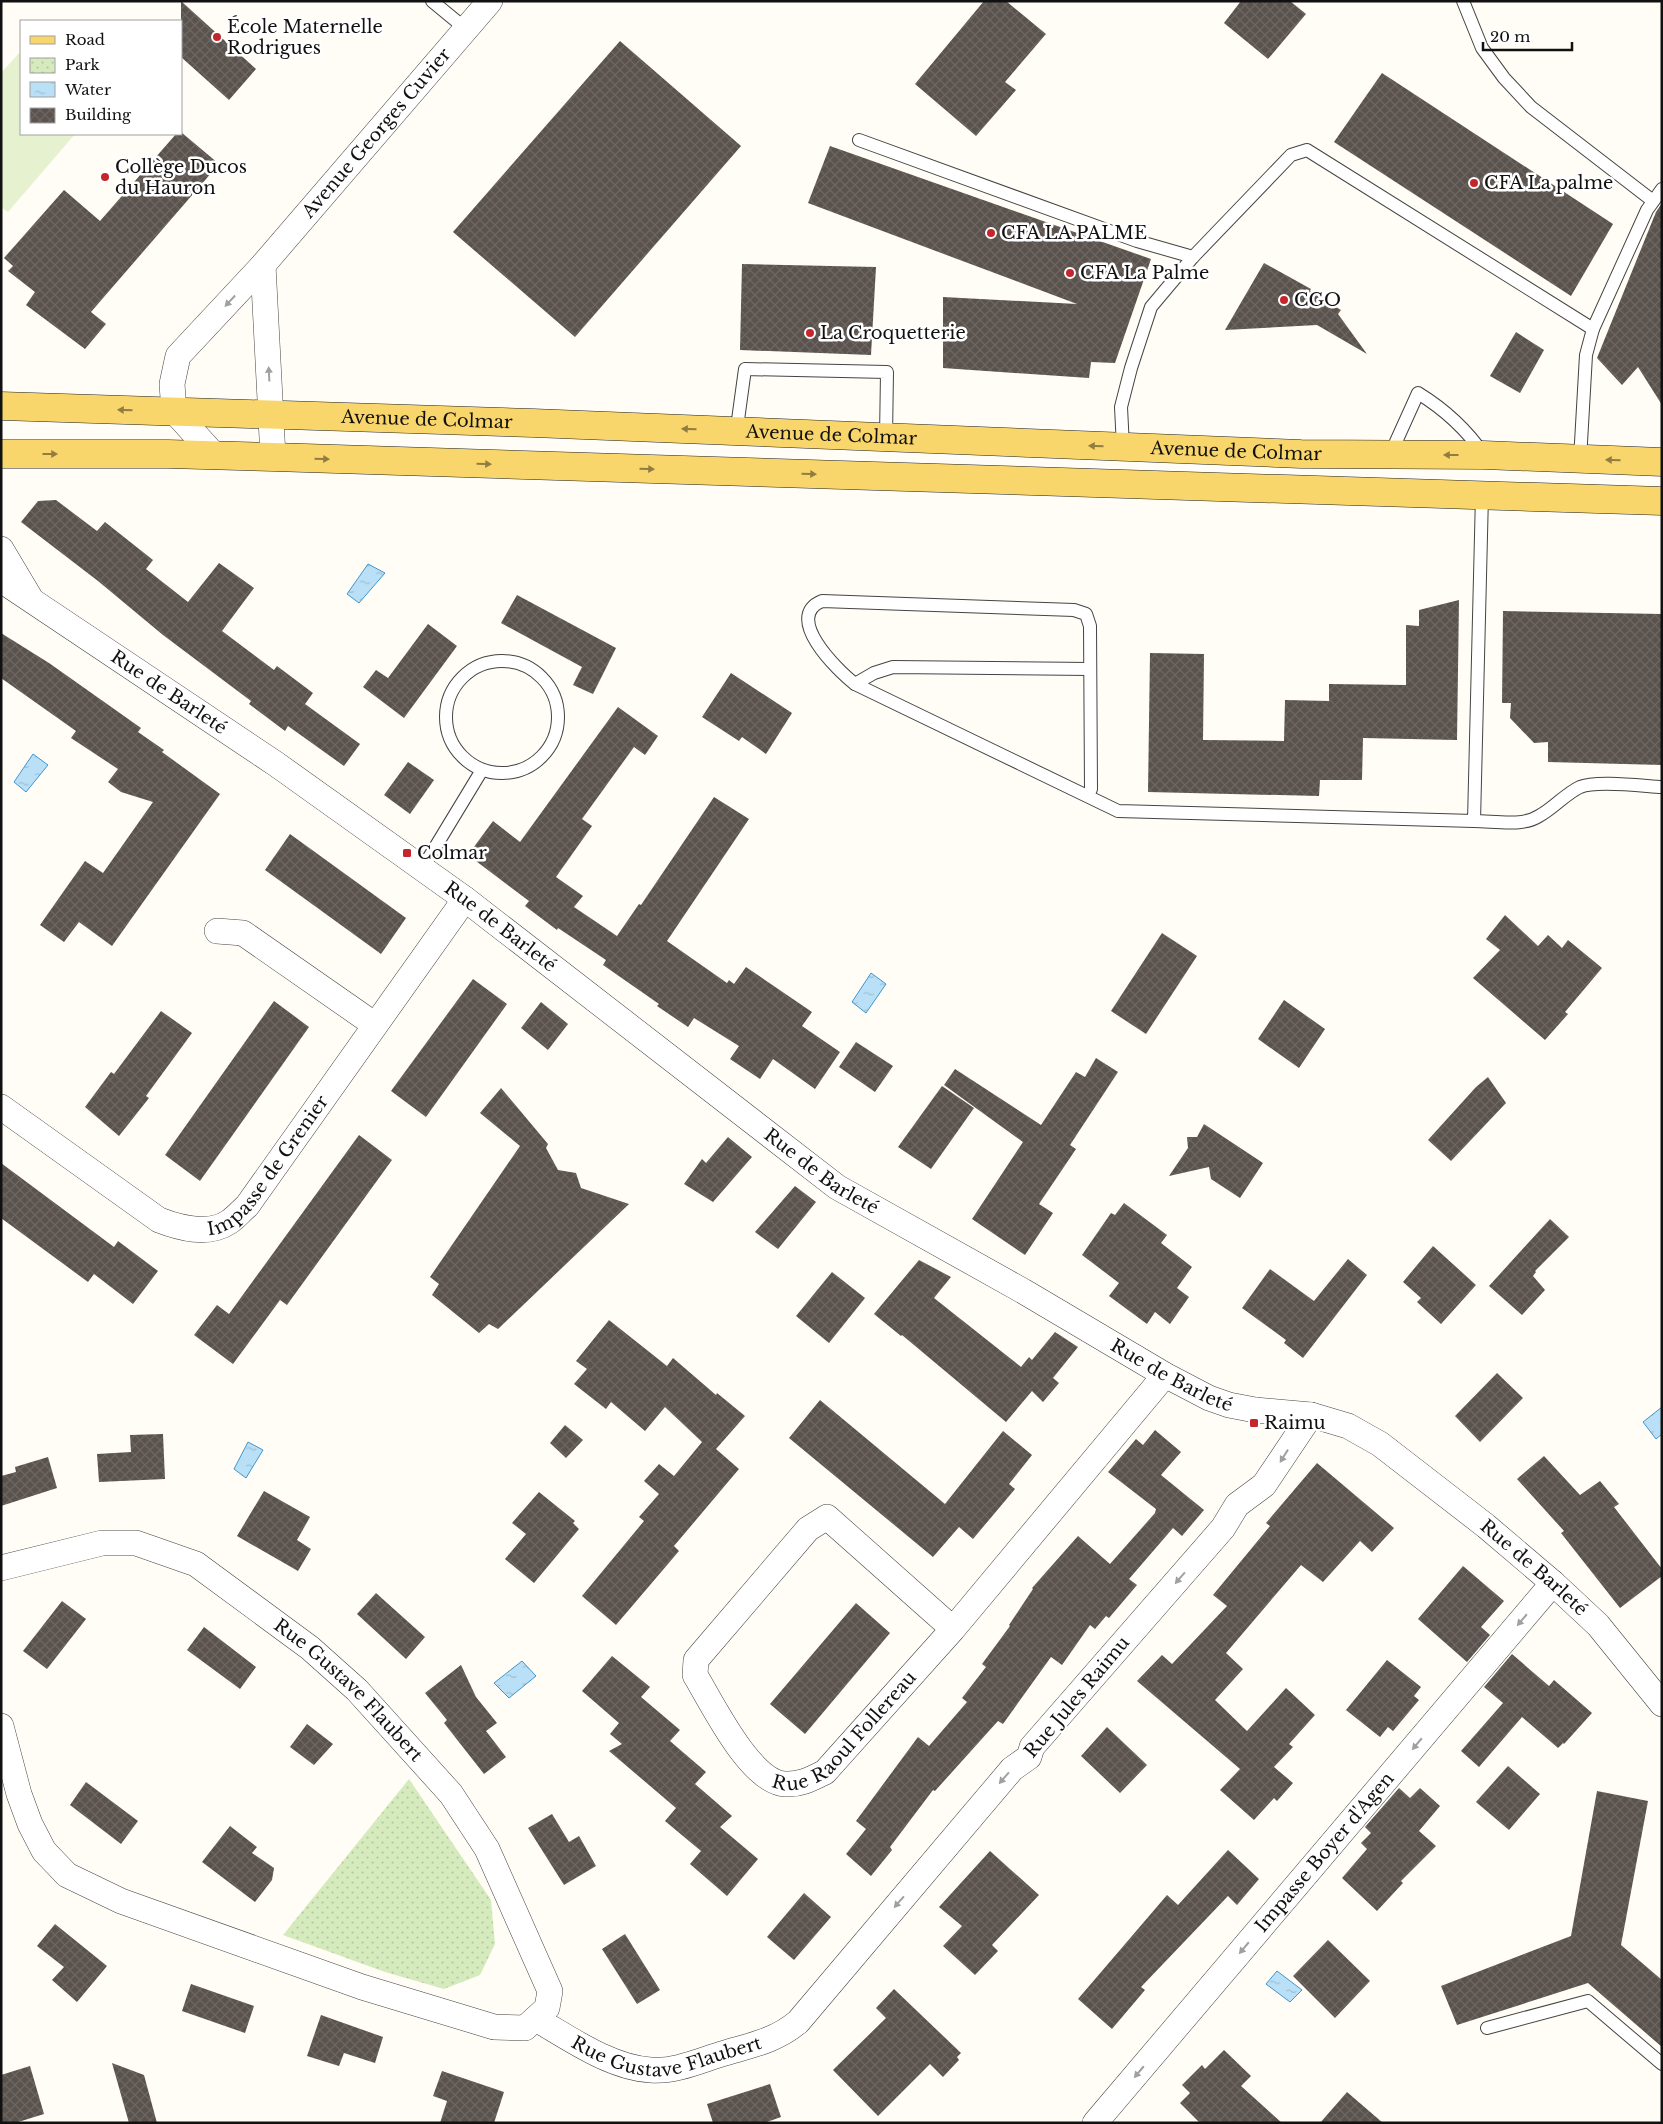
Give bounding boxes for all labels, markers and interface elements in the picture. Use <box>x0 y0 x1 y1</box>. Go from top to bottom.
place label: École Maternelle Rodrigues <box>227 15 383 59</box>
legend <box>20 20 182 135</box>
scale bar <box>1483 20 1572 52</box>
text: 20 m <box>1490 27 1530 46</box>
text: Road <box>65 30 105 49</box>
marker: École Maternelle Rodrigues <box>211 31 223 43</box>
street label: Avenue Georges Cuvier <box>297 43 456 223</box>
text: Park <box>65 55 101 74</box>
text: Water <box>64 80 112 99</box>
text: Building <box>65 105 132 124</box>
place label: Collège Ducos du Hauron <box>115 156 247 199</box>
marker: Collège Ducos du Hauron <box>99 171 111 183</box>
place label: CFA La palme <box>1484 172 1613 194</box>
marker: CFA La palme <box>1468 177 1480 189</box>
place label: CFA LA PALME <box>1001 222 1147 244</box>
marker: CFA LA PALME <box>985 227 997 239</box>
place label: CFA La Palme <box>1080 262 1209 284</box>
marker: CFA La Palme <box>1064 267 1076 279</box>
place label: CGO <box>1294 289 1341 311</box>
one-way arrow <box>224 294 236 306</box>
marker: CGO <box>1278 294 1290 306</box>
place label: La Croquetterie <box>820 322 966 344</box>
marker: La Croquetterie <box>804 327 816 339</box>
one-way arrow <box>265 366 273 382</box>
one-way arrow <box>117 405 133 413</box>
street label: Avenue de Colmar <box>340 406 513 433</box>
street label: Avenue de Colmar <box>744 421 918 450</box>
one-way arrow <box>680 425 696 433</box>
street label: Avenue de Colmar <box>1149 437 1322 465</box>
one-way arrow <box>1088 442 1104 450</box>
one-way arrow <box>42 450 58 458</box>
one-way arrow <box>1442 451 1458 459</box>
one-way arrow <box>314 455 330 463</box>
one-way arrow <box>1605 456 1621 464</box>
one-way arrow <box>477 460 493 468</box>
one-way arrow <box>639 465 655 473</box>
one-way arrow <box>801 471 817 479</box>
street label: Rue de Barleté <box>107 646 231 739</box>
place label: Colmar <box>417 842 487 864</box>
marker: Colmar <box>401 847 413 859</box>
street label: Rue de Barleté <box>440 877 561 977</box>
street label: Impasse de Grenier <box>206 1091 333 1240</box>
street label: Rue de Barleté <box>760 1124 882 1219</box>
street label: Rue de Barleté <box>1107 1334 1236 1416</box>
place label: Raimu <box>1264 1412 1326 1434</box>
marker: Raimu <box>1248 1417 1260 1429</box>
one-way arrow <box>1280 1449 1289 1462</box>
street label: Rue de Barleté <box>1476 1515 1592 1620</box>
one-way arrow <box>1174 1572 1185 1585</box>
one-way arrow <box>1516 1613 1528 1625</box>
street label: Rue Gustave Flaubert <box>270 1614 427 1766</box>
street label: Rue Jules Raimu <box>1020 1632 1134 1762</box>
street label: Rue Raoul Follereau <box>769 1667 921 1796</box>
one-way arrow <box>1411 1737 1422 1750</box>
street label: Impasse Boyer d'Agen <box>1251 1768 1399 1937</box>
one-way arrow <box>999 1771 1010 1784</box>
one-way arrow <box>893 1895 904 1908</box>
one-way arrow <box>1238 1941 1249 1954</box>
street label: Rue Gustave Flaubert <box>568 2025 766 2051</box>
text: Rue Gustave Flaubert <box>568 2031 765 2081</box>
one-way arrow <box>1133 2065 1144 2078</box>

